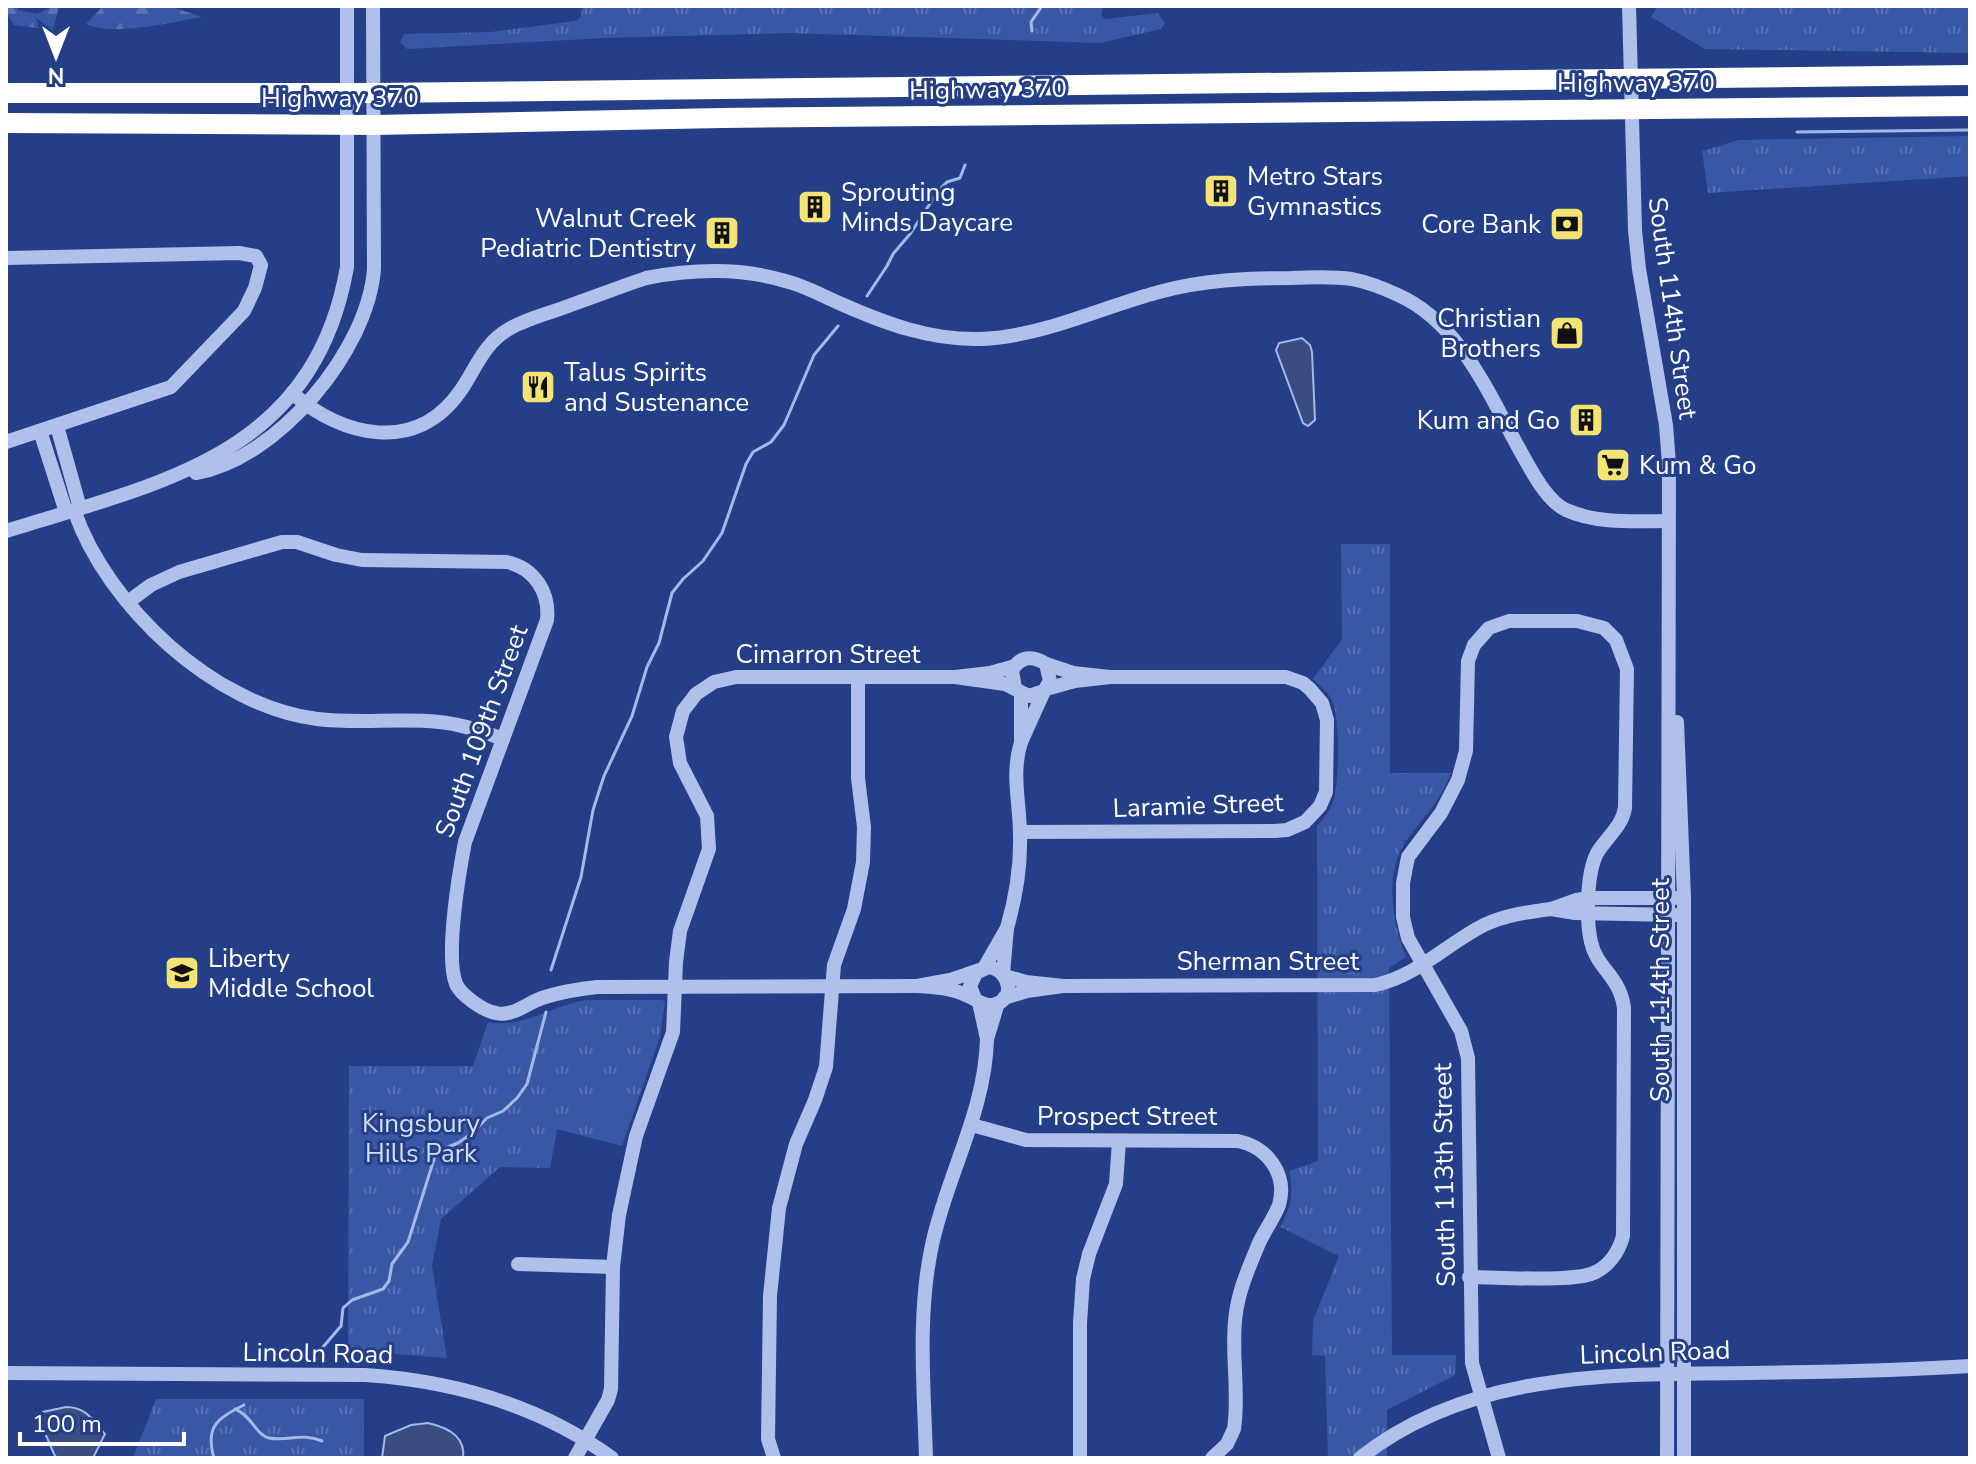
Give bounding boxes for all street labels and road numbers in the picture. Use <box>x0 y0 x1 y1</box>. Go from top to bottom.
street label: Highway 370 <box>1557 66 1715 101</box>
street label: Highway 370 <box>909 71 1067 108</box>
street label: Highway 370 <box>261 81 419 116</box>
street label: South 114th Street <box>1640 195 1706 422</box>
street label: South 109th Street <box>427 619 537 842</box>
street label: Cimarron Street <box>736 637 921 672</box>
street label: Laramie Street <box>1112 785 1285 826</box>
street label: South 114th Street <box>1643 877 1678 1102</box>
street label: Sherman Street <box>1177 944 1360 979</box>
street label: South 113th Street <box>1425 1062 1464 1287</box>
street label: Prospect Street <box>1037 1099 1218 1134</box>
street label: Lincoln Road <box>1579 1332 1731 1373</box>
street label: Lincoln Road <box>242 1335 394 1372</box>

